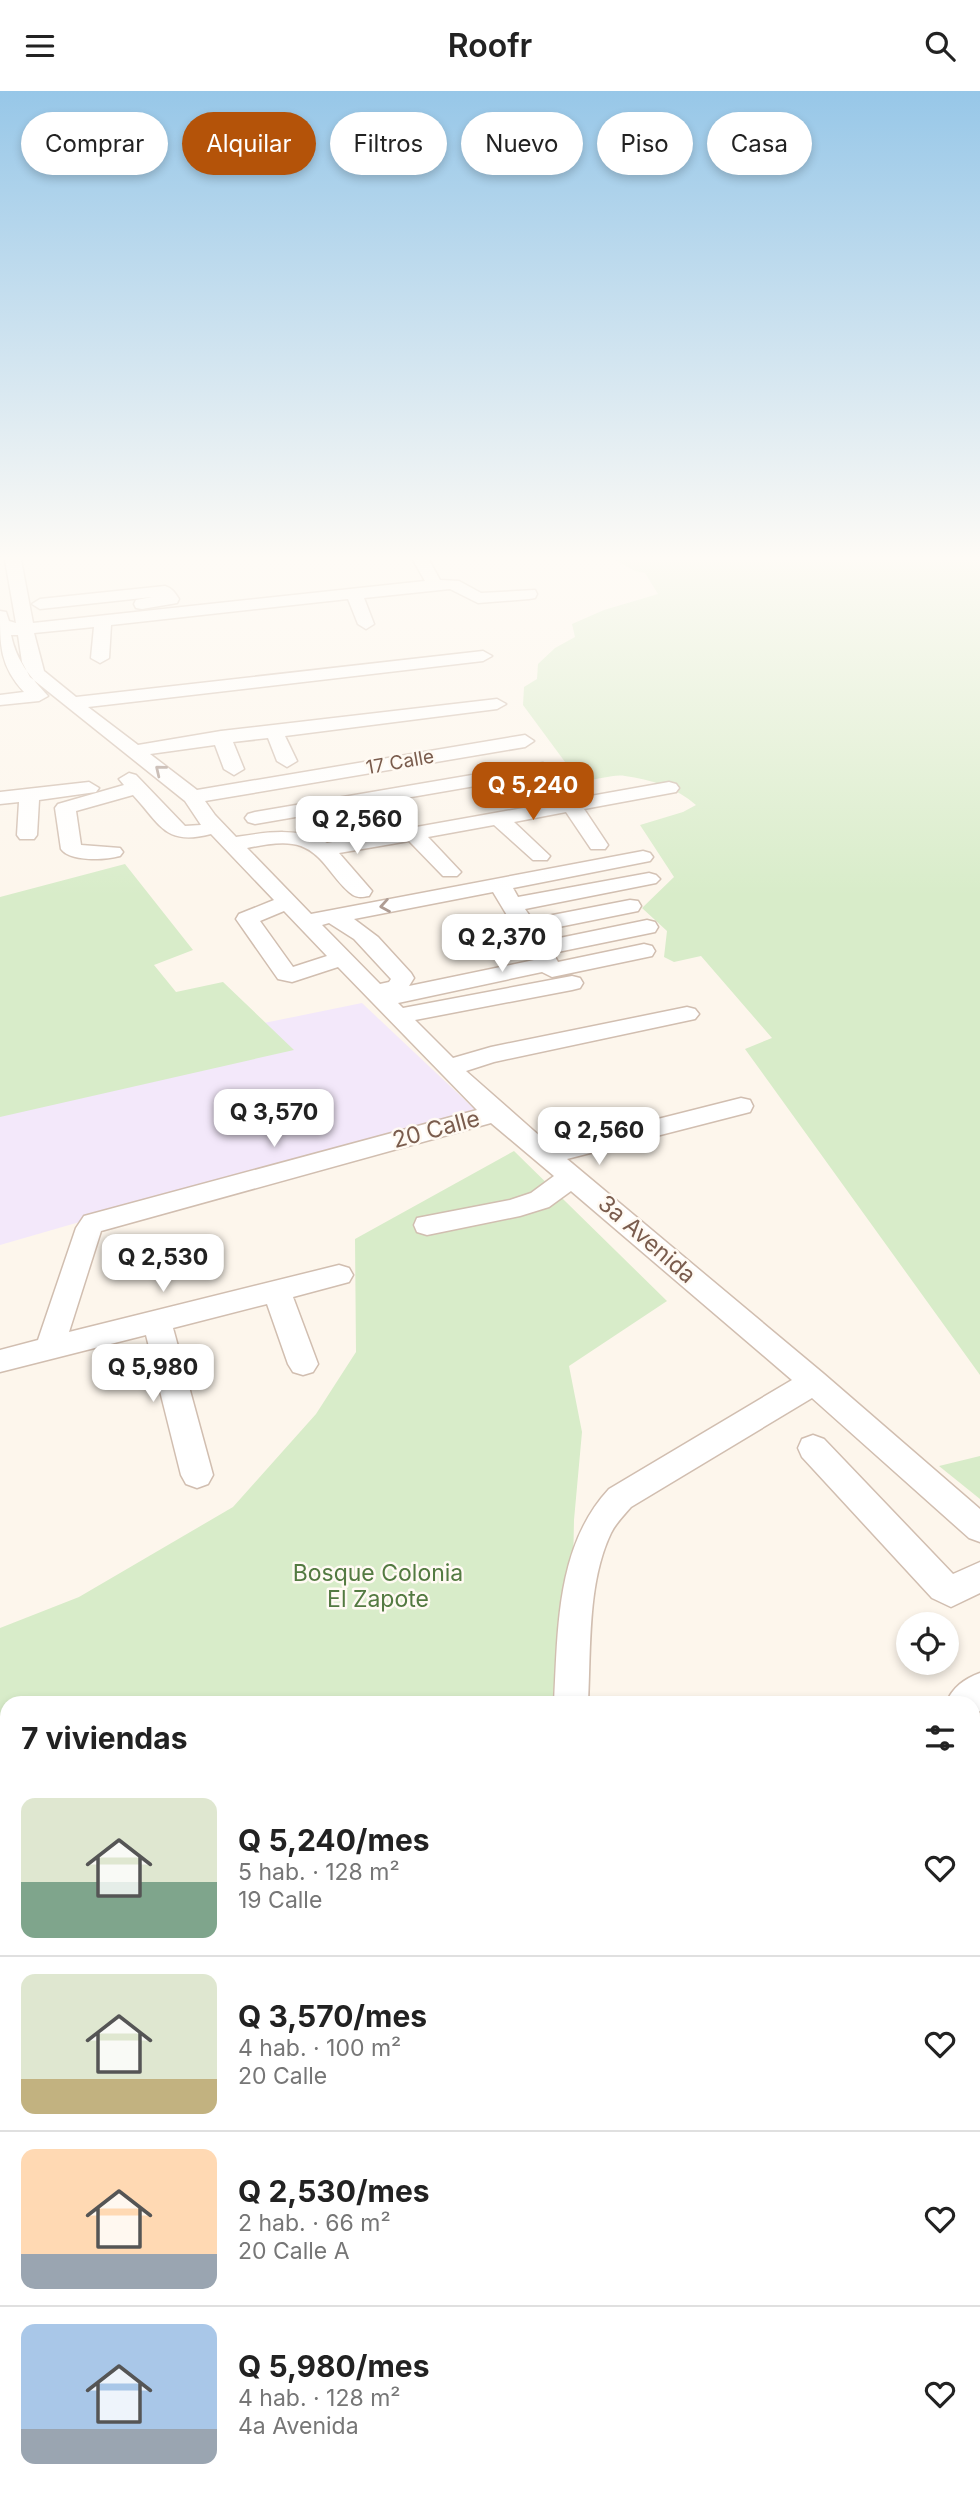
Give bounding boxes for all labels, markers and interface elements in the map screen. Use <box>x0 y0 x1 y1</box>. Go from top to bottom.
text: Roofr <box>448 26 532 65</box>
icon: menu <box>21 27 59 65</box>
icon: search <box>921 27 959 65</box>
chip: Comprar <box>21 112 168 175</box>
chip: Alquilar <box>182 112 316 175</box>
chip: Filtros <box>330 112 447 175</box>
chip: Nuevo <box>461 112 583 175</box>
chip: Piso <box>597 112 693 175</box>
chip: Casa <box>707 112 812 175</box>
street label: 17 Calle <box>364 745 436 779</box>
pin: Q 5,240 <box>468 763 598 822</box>
one-way arrow <box>155 766 167 779</box>
text: Q 5,240 <box>488 771 578 799</box>
pin: Q 2,560 <box>292 797 422 856</box>
text: Q 2,560 <box>312 805 402 833</box>
one-way arrow <box>379 898 391 913</box>
pin: Q 2,370 <box>437 915 567 974</box>
text: Q 2,370 <box>458 923 546 951</box>
pin: Q 3,570 <box>209 1089 339 1149</box>
text: Q 3,570 <box>230 1098 318 1126</box>
street label: 20 Calle <box>389 1104 483 1154</box>
pin: Q 2,560 <box>534 1107 664 1167</box>
text: Q 2,560 <box>554 1116 644 1144</box>
street label: 3a Avenida <box>593 1189 701 1289</box>
pin: Q 2,530 <box>98 1235 228 1294</box>
text: Q 2,530 <box>118 1243 208 1271</box>
pin: Q 5,980 <box>88 1345 218 1404</box>
text: Q 5,980 <box>108 1353 198 1381</box>
park label: Bosque Colonia El Zapote <box>293 1559 463 1613</box>
map controls <box>896 1612 959 1675</box>
button: locate <box>896 1612 959 1675</box>
icon: filters <box>921 1719 959 1757</box>
text: 7 viviendas <box>21 1720 187 1756</box>
text: Q 5,240/mes <box>238 1822 430 1858</box>
icon: home <box>77 1826 161 1910</box>
icon: heart <box>921 1849 959 1887</box>
text: 5 hab. · 128 m² <box>238 1858 400 1886</box>
text: 19 Calle <box>238 1886 322 1914</box>
text: Q 3,570/mes <box>238 1998 427 2034</box>
icon: home <box>77 2002 161 2086</box>
icon: heart <box>921 2025 959 2063</box>
text: 4 hab. · 100 m² <box>238 2034 401 2062</box>
text: 20 Calle <box>238 2062 327 2090</box>
text: Q 2,530/mes <box>238 2173 430 2209</box>
icon: home <box>77 2177 161 2261</box>
icon: heart <box>921 2200 959 2238</box>
text: 2 hab. · 66 m² <box>238 2209 391 2237</box>
text: 20 Calle A <box>238 2237 350 2265</box>
text: Q 5,980/mes <box>238 2348 429 2384</box>
icon: home <box>77 2352 161 2436</box>
icon: heart <box>921 2375 959 2413</box>
text: 4 hab. · 128 m² <box>238 2384 401 2412</box>
text: 4a Avenida <box>238 2412 359 2440</box>

